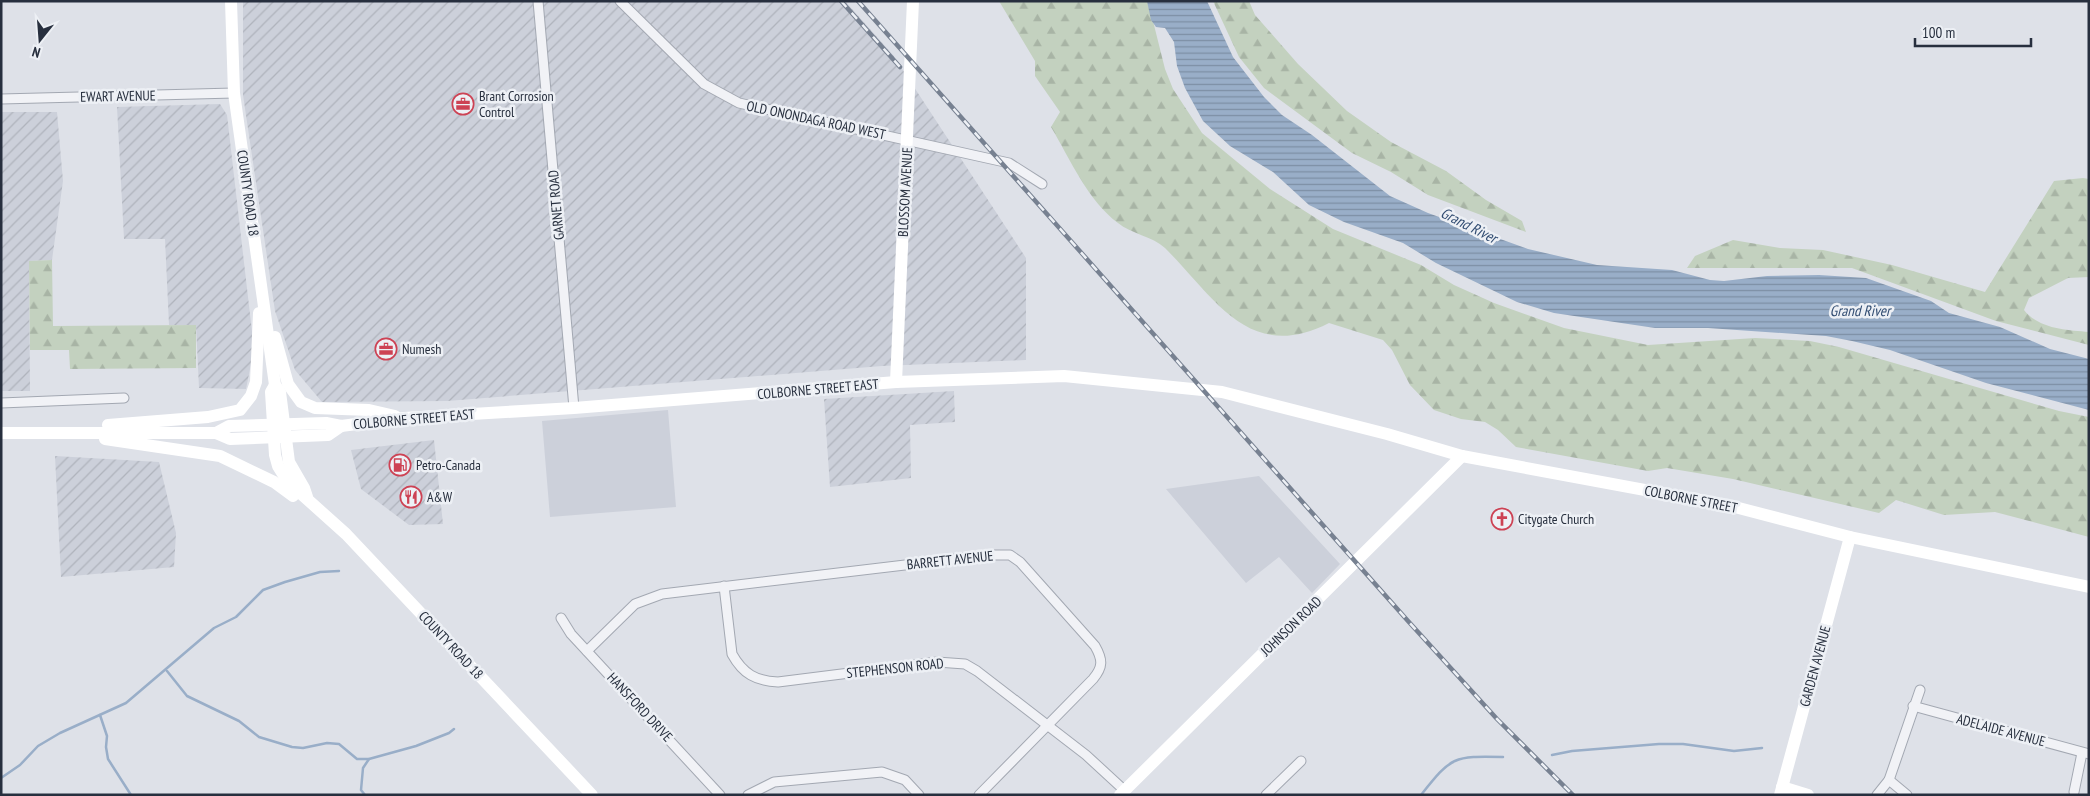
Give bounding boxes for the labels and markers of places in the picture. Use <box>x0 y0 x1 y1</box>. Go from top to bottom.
place label: Brant Corrosion Control <box>479 87 554 121</box>
office icon: Brant Corrosion Control <box>451 92 475 116</box>
office icon: Numesh <box>374 337 398 361</box>
place label: Numesh <box>402 340 441 358</box>
fuel station icon: Petro-Canada <box>388 453 412 477</box>
place label: Petro-Canada <box>416 456 481 474</box>
restaurant icon: A&W <box>399 485 423 509</box>
place label: A&W <box>427 488 453 506</box>
church icon: Citygate Church <box>1490 507 1514 531</box>
place label: Citygate Church <box>1518 510 1594 528</box>

